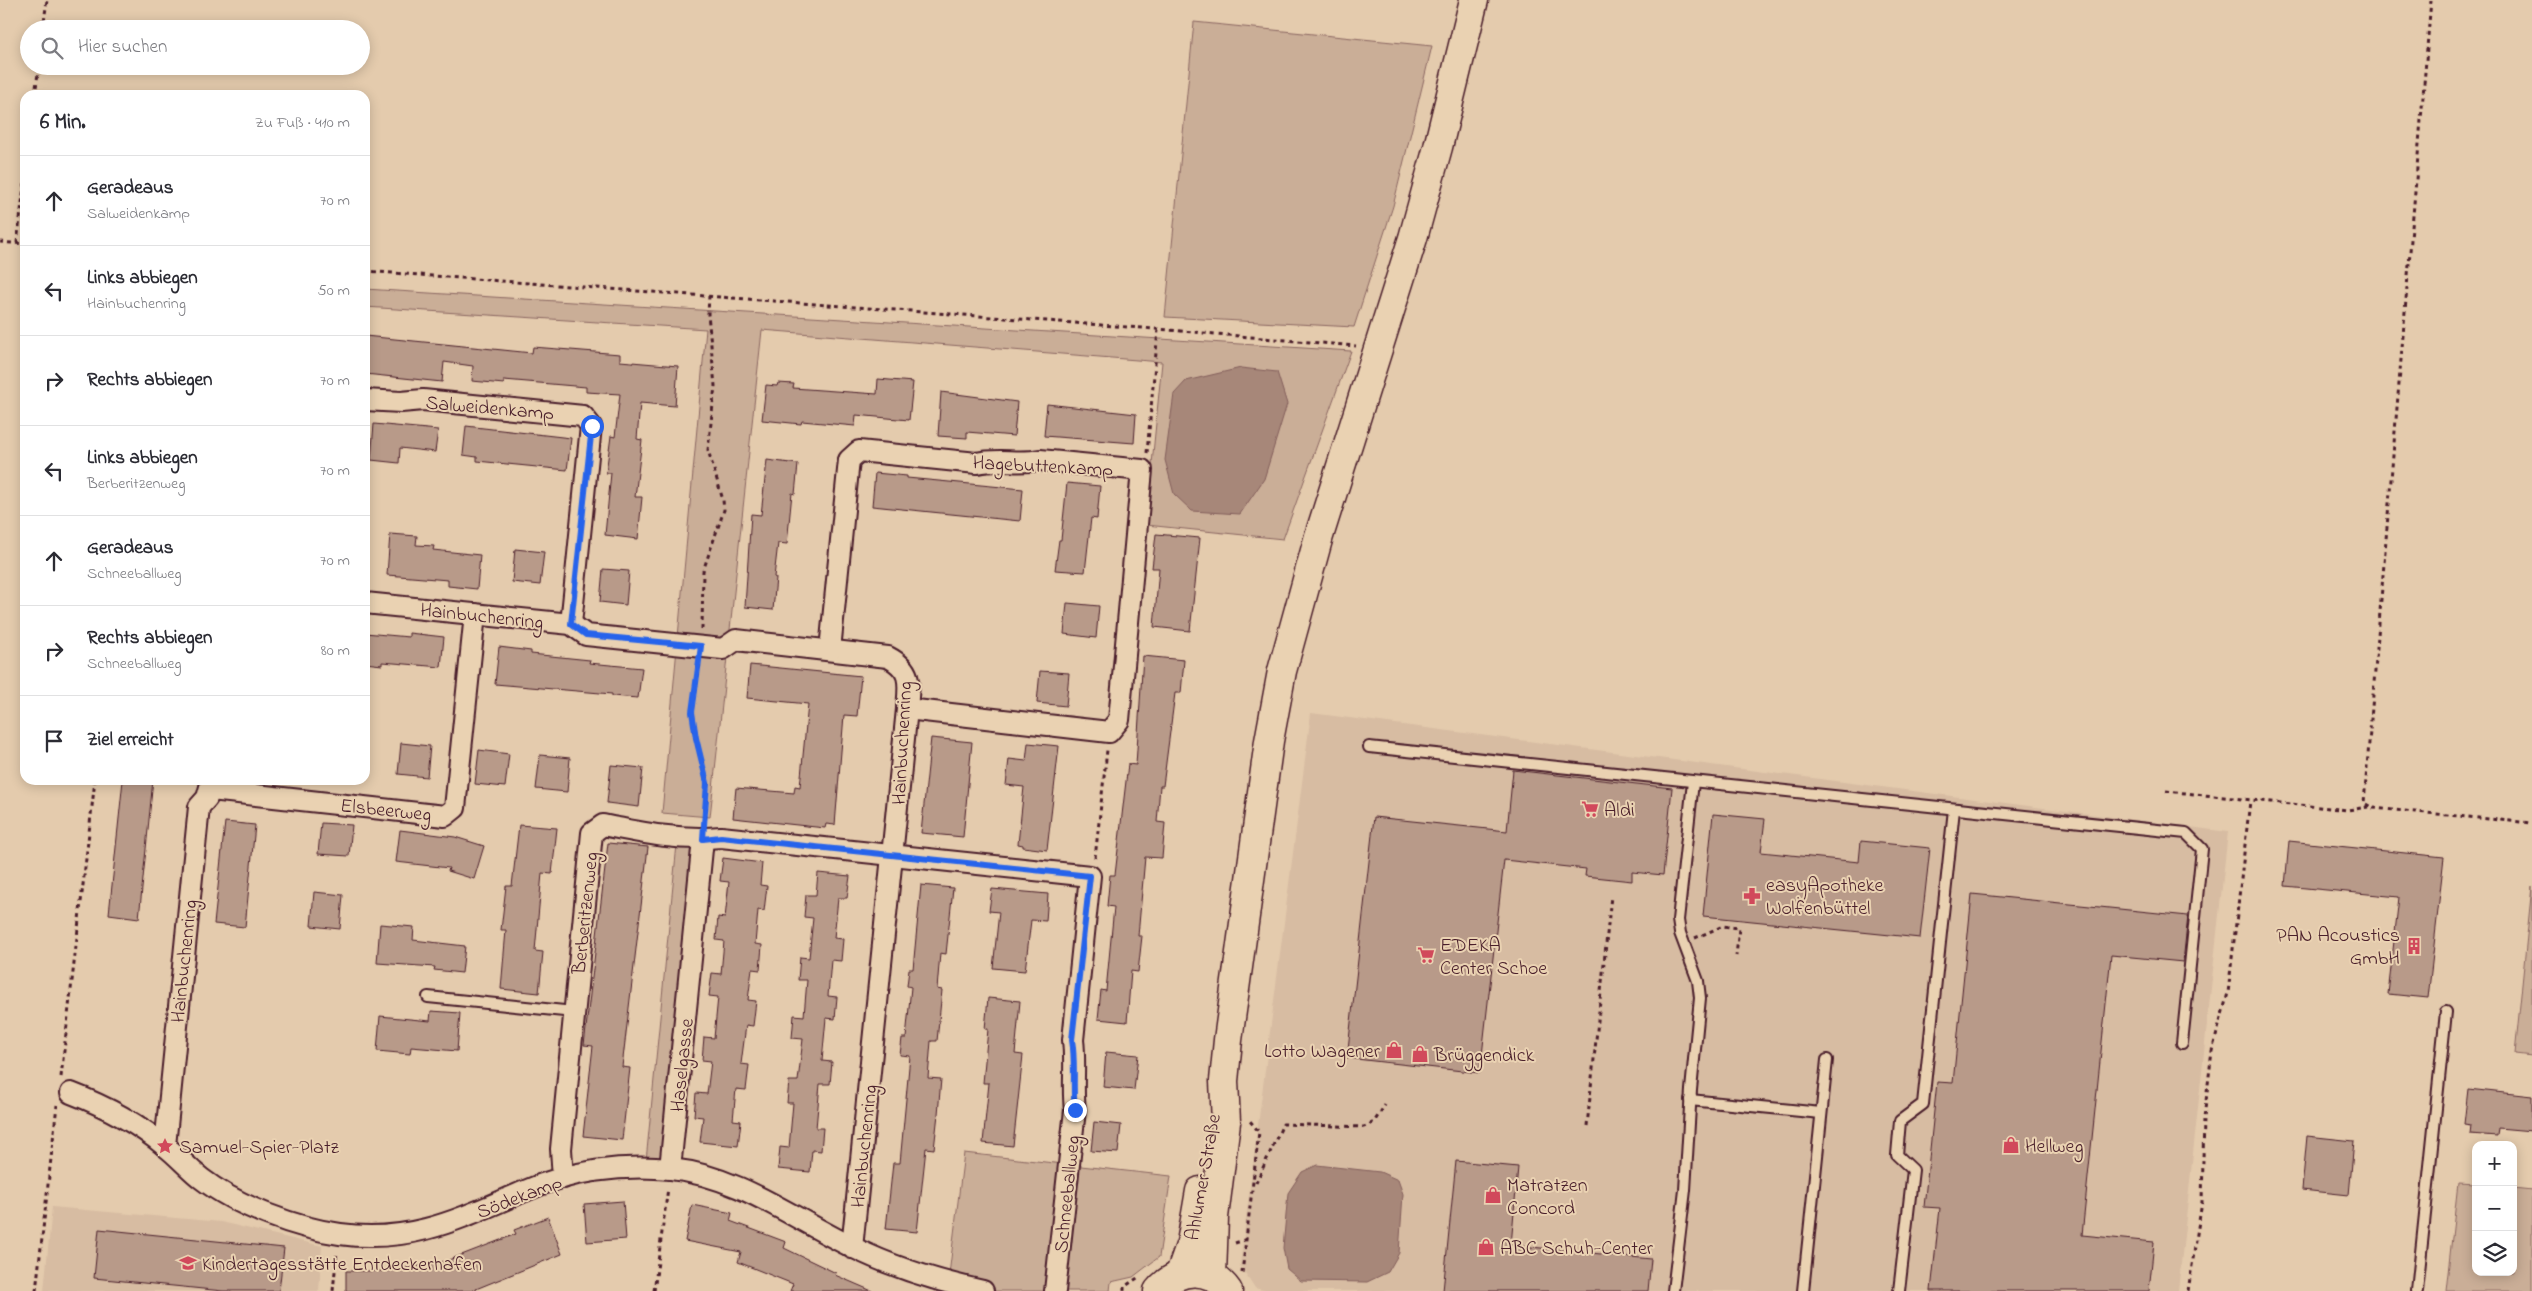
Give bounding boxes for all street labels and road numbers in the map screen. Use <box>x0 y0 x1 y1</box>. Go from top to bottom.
street label: Salweidenkamp <box>424 389 555 430</box>
street label: Hagebuttenkamp <box>972 449 1114 487</box>
street label: Hainbuchenring <box>419 597 545 639</box>
street label: Hainbuchenring <box>886 681 922 806</box>
street label: Elsbeerweg <box>339 792 433 832</box>
street label: Berberitzenweg <box>566 851 608 977</box>
street label: Hainbuchenring <box>165 898 207 1024</box>
street label: Haselgasse <box>664 1017 704 1114</box>
street label: Hainbuchenring <box>845 1083 887 1209</box>
street label: Ahlumer Straße <box>1179 1112 1230 1243</box>
street label: Schneeballweg <box>1048 1134 1090 1255</box>
street label: Södekamp <box>473 1169 567 1228</box>

